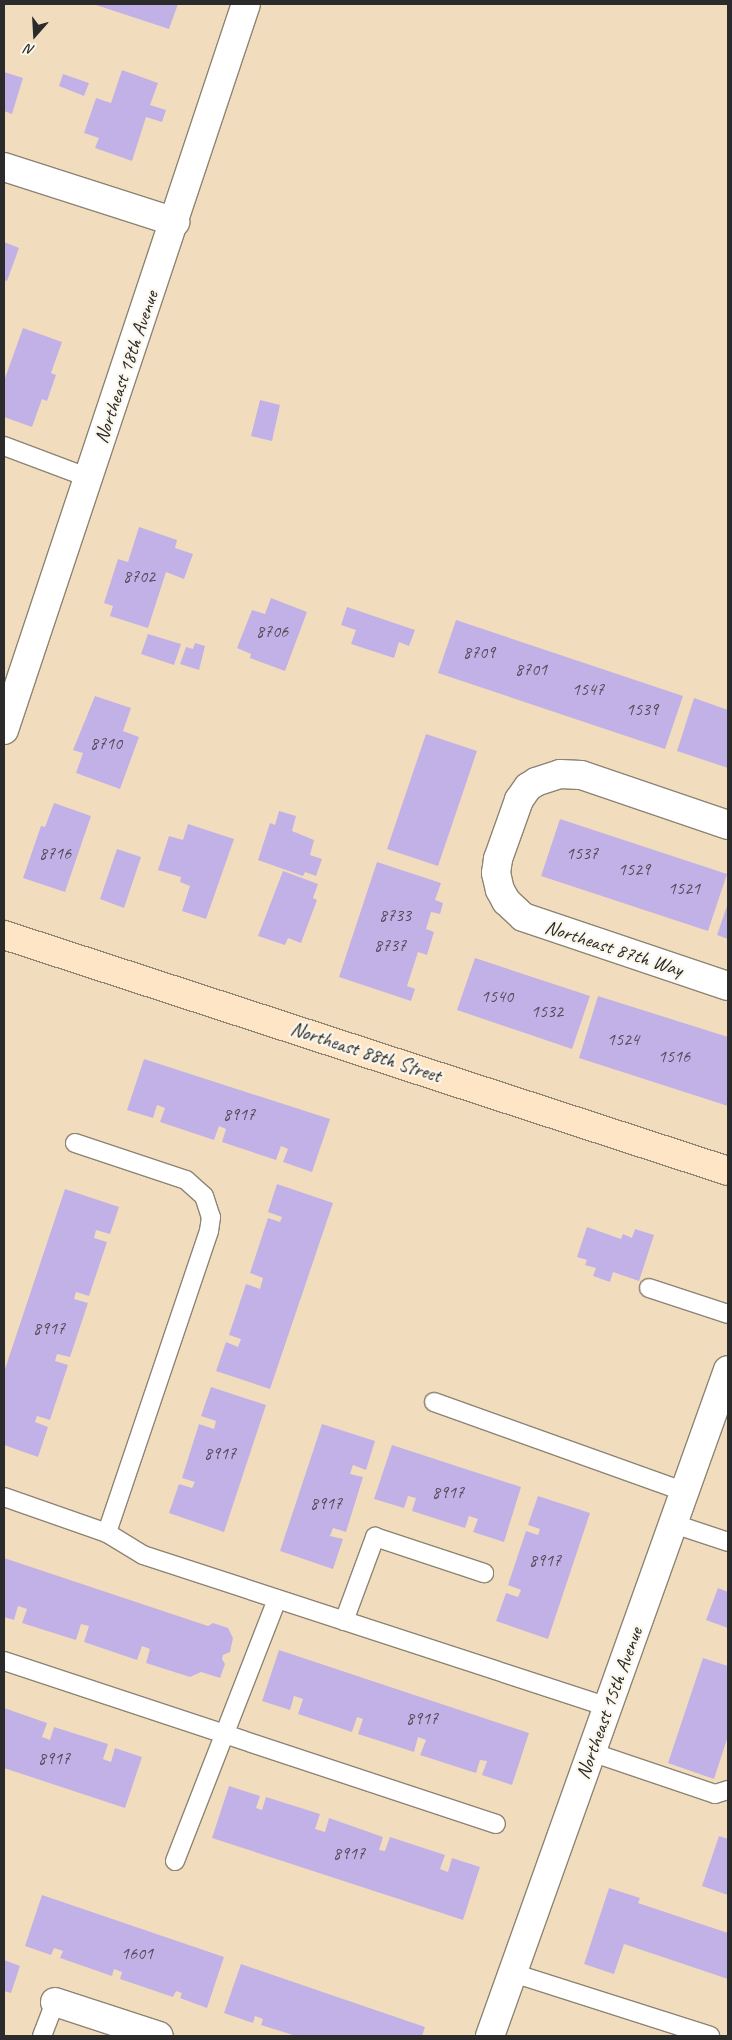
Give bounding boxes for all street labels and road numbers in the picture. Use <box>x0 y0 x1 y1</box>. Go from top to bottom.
street label: Northeast 18th Avenue <box>89 288 163 446</box>
street label: Northeast 87th Way <box>542 914 686 982</box>
street label: Northeast 88th Street <box>288 1016 444 1088</box>
street label: Northeast 15th Avenue <box>570 1624 648 1782</box>

